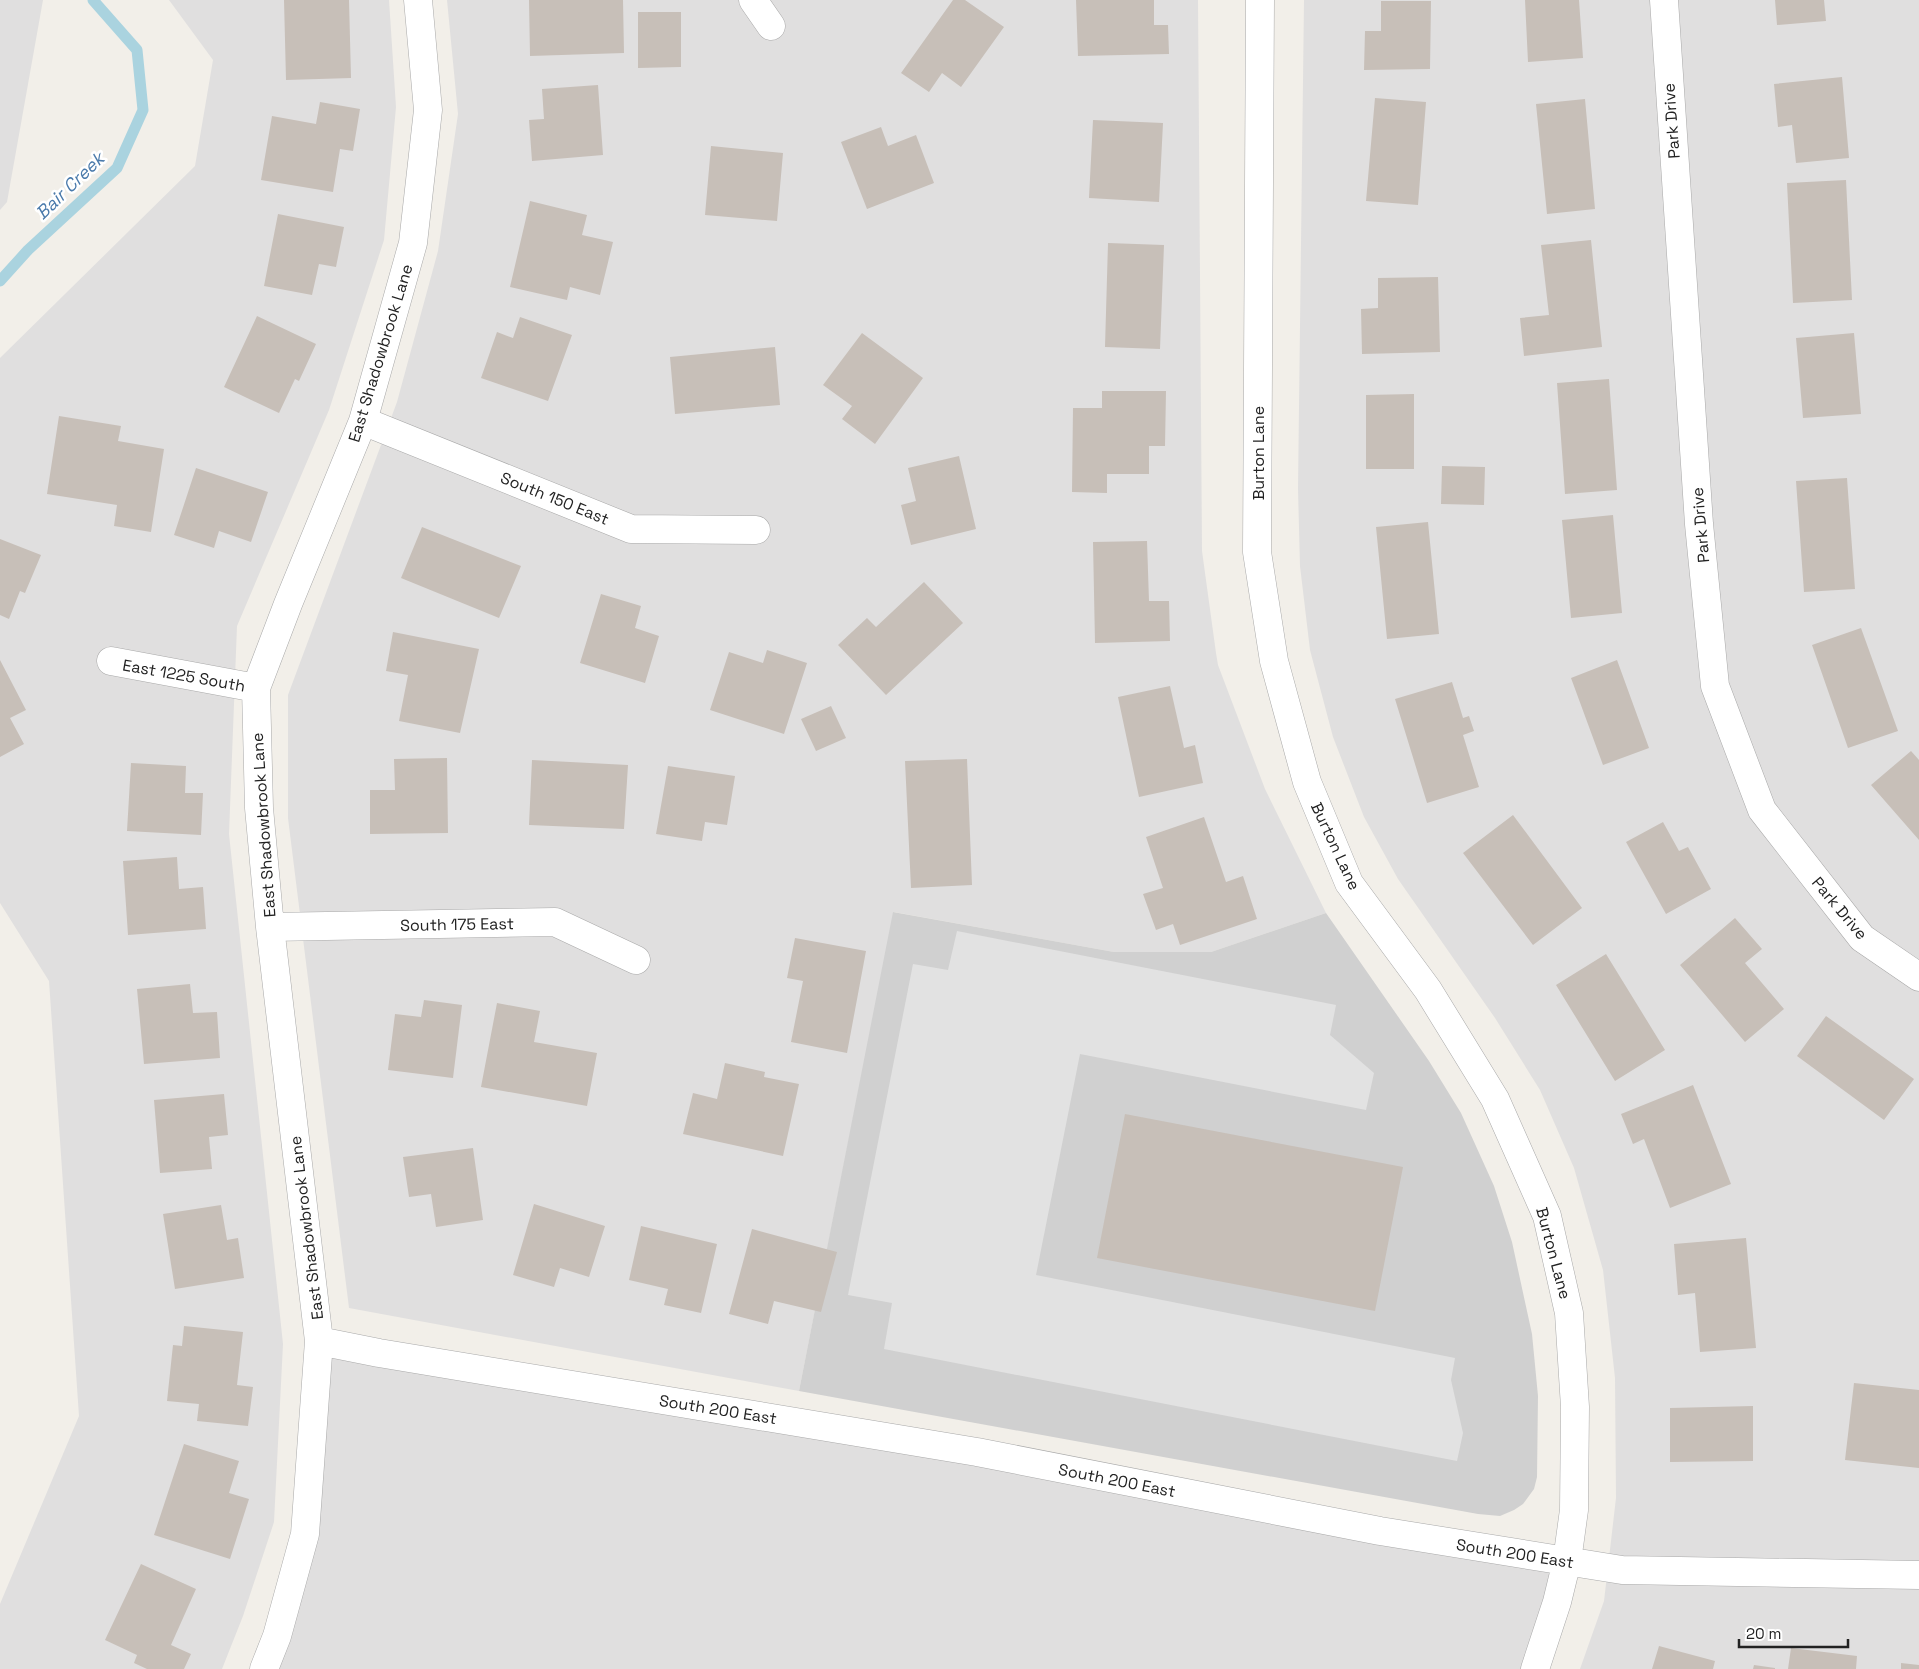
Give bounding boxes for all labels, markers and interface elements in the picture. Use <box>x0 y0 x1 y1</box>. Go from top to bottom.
street label: Park Drive <box>1658 82 1685 159</box>
water label: Bair Creek <box>30 146 111 224</box>
street label: East Shadowbrook Lane <box>343 262 418 445</box>
street label: Burton Lane <box>1248 406 1269 500</box>
street label: South 150 East <box>497 467 612 530</box>
street label: Park Drive <box>1687 486 1714 564</box>
street label: East 1225 South <box>121 654 247 697</box>
street label: East Shadowbrook Lane <box>247 732 280 918</box>
street label: Burton Lane <box>1306 799 1365 893</box>
street label: Park Drive <box>1807 873 1872 944</box>
street label: South 175 East <box>400 913 514 936</box>
street label: East Shadowbrook Lane <box>285 1135 328 1321</box>
street label: Burton Lane <box>1531 1205 1576 1301</box>
street label: South 200 East <box>658 1390 778 1429</box>
street label: South 200 East <box>1057 1459 1177 1502</box>
street label: South 200 East <box>1455 1534 1575 1573</box>
scale bar <box>1739 1616 1848 1648</box>
text: 20 m <box>1746 1624 1781 1643</box>

